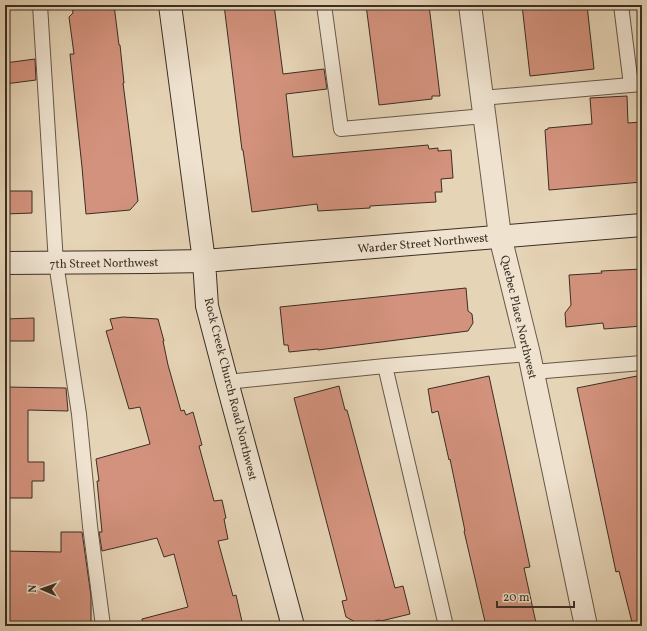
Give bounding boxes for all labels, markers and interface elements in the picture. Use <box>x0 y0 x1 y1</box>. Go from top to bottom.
street label: Warder Street Northwest <box>357 230 489 258</box>
street label: Quebec Place Northwest <box>496 254 540 381</box>
street label: 7th Street Northwest <box>49 255 159 273</box>
street label: Rock Creek Church Road Northwest <box>200 296 261 482</box>
north arrow <box>22 569 62 609</box>
scale bar <box>497 583 574 609</box>
text: N <box>26 584 41 593</box>
text: 20 m <box>503 590 530 606</box>

